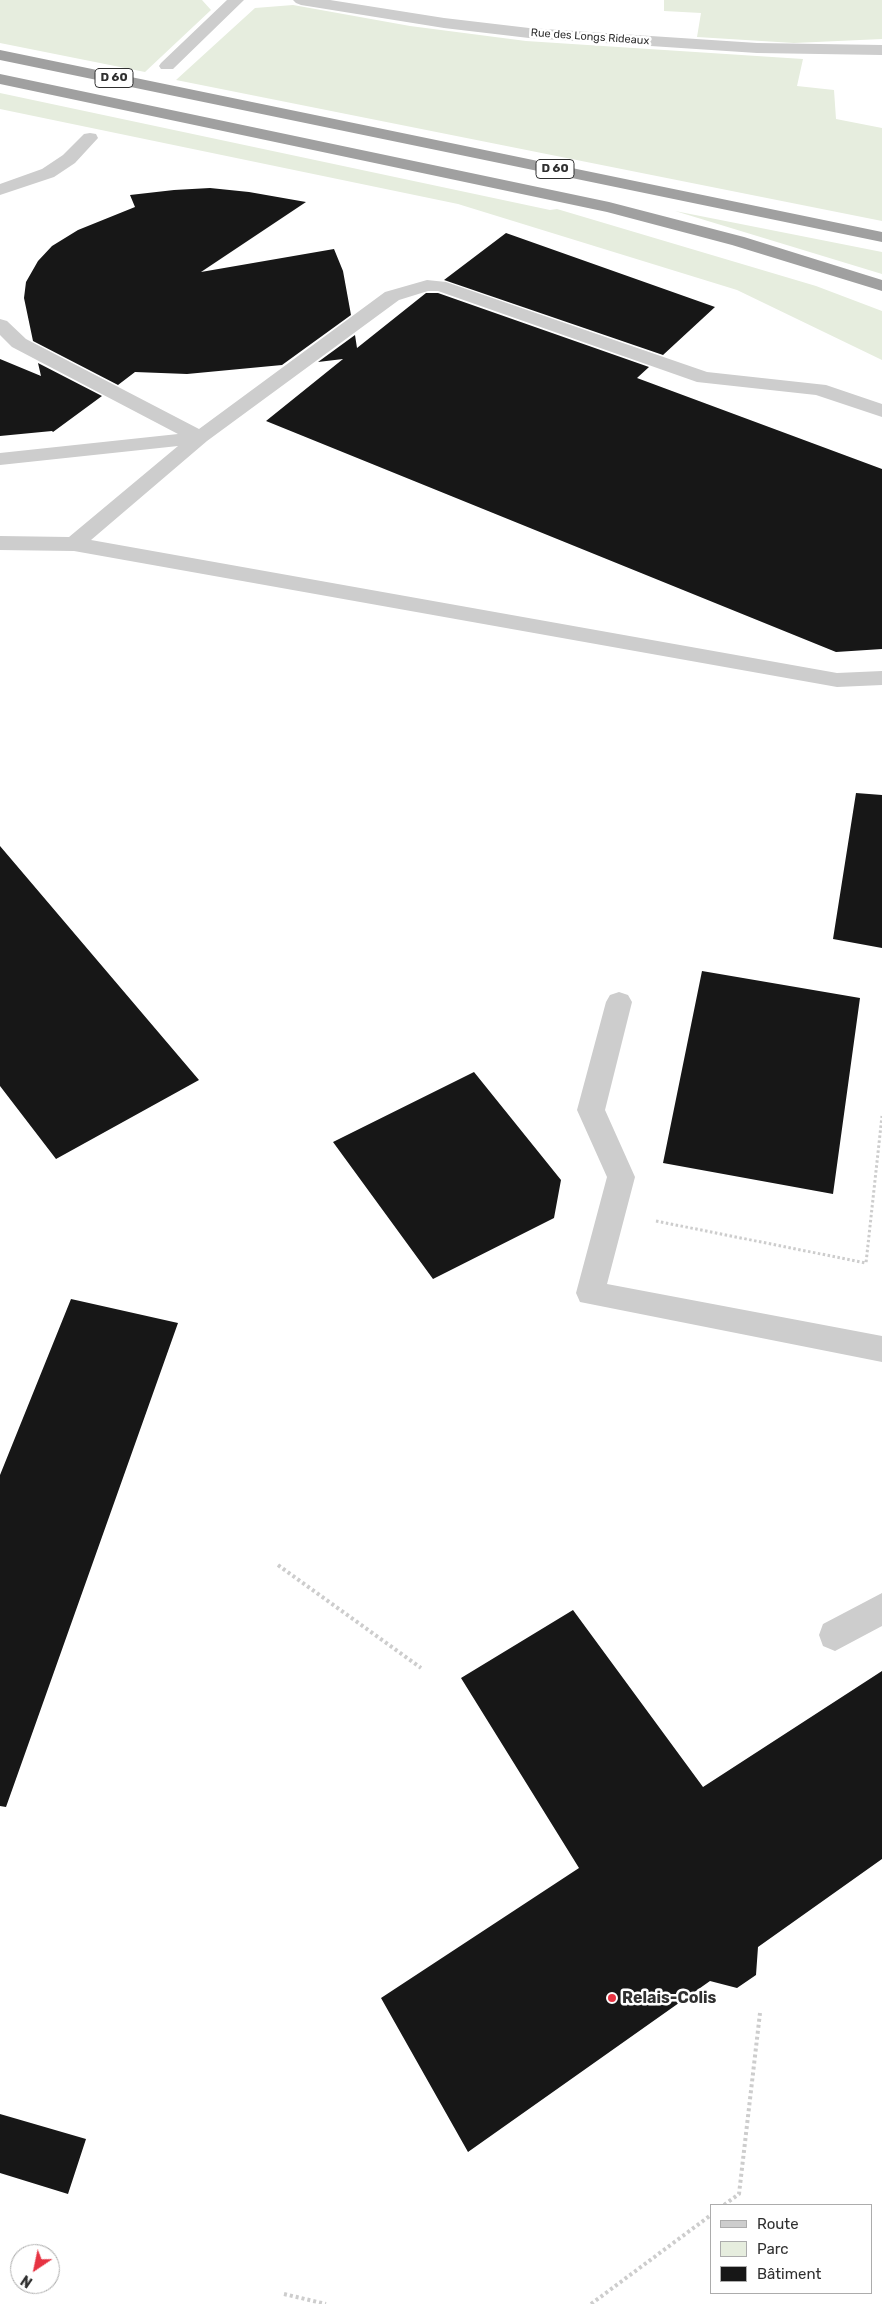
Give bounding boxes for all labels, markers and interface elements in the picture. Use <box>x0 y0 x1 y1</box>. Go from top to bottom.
street label: Rue des Longs Rideaux <box>530 26 650 48</box>
road number: D 60 <box>95 68 133 88</box>
road number: D 60 <box>536 160 574 178</box>
place label: Relais-Colis <box>622 1988 716 2008</box>
marker: Relais-Colis <box>606 1992 618 2004</box>
legend <box>710 2204 872 2294</box>
text: Route <box>757 2215 799 2233</box>
text: Parc <box>757 2240 789 2258</box>
north arrow <box>10 2244 60 2294</box>
text: Bâtiment <box>757 2265 821 2283</box>
text: N <box>18 2271 36 2291</box>

